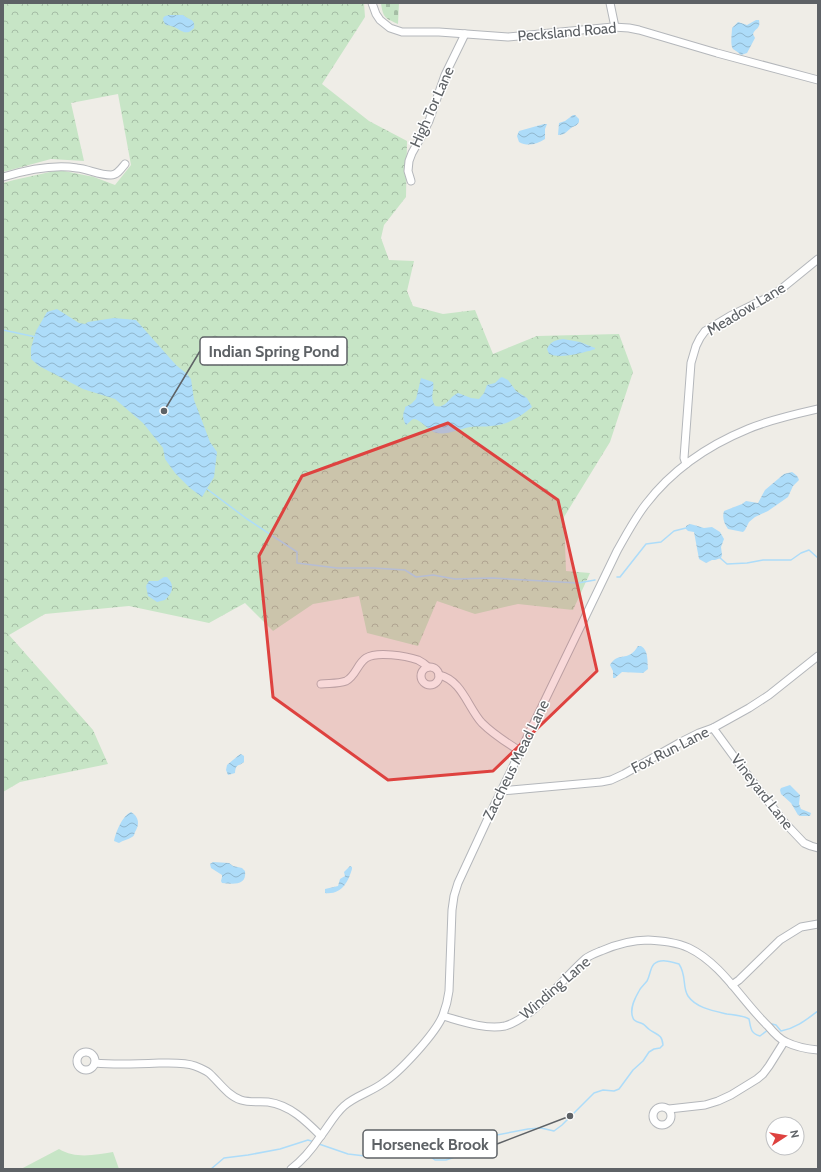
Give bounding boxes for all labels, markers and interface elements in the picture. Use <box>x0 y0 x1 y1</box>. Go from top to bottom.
street label: Pecksland Road <box>517 19 617 45</box>
street label: High Tor Lane <box>406 64 458 150</box>
street label: Meadow Lane <box>703 278 789 339</box>
callout: Indian Spring Pond <box>200 337 347 365</box>
text: Indian Spring Pond <box>209 342 339 361</box>
street label: Zaccheus Mead Lane <box>479 697 553 823</box>
street label: Fox Run Lane <box>628 723 712 777</box>
street label: Vineyard Lane <box>727 751 797 834</box>
street label: Winding Lane <box>516 952 594 1023</box>
north arrow <box>765 1116 805 1156</box>
text: N <box>787 1129 802 1139</box>
callout: Horseneck Brook <box>363 1130 497 1158</box>
text: Horseneck Brook <box>371 1135 489 1154</box>

